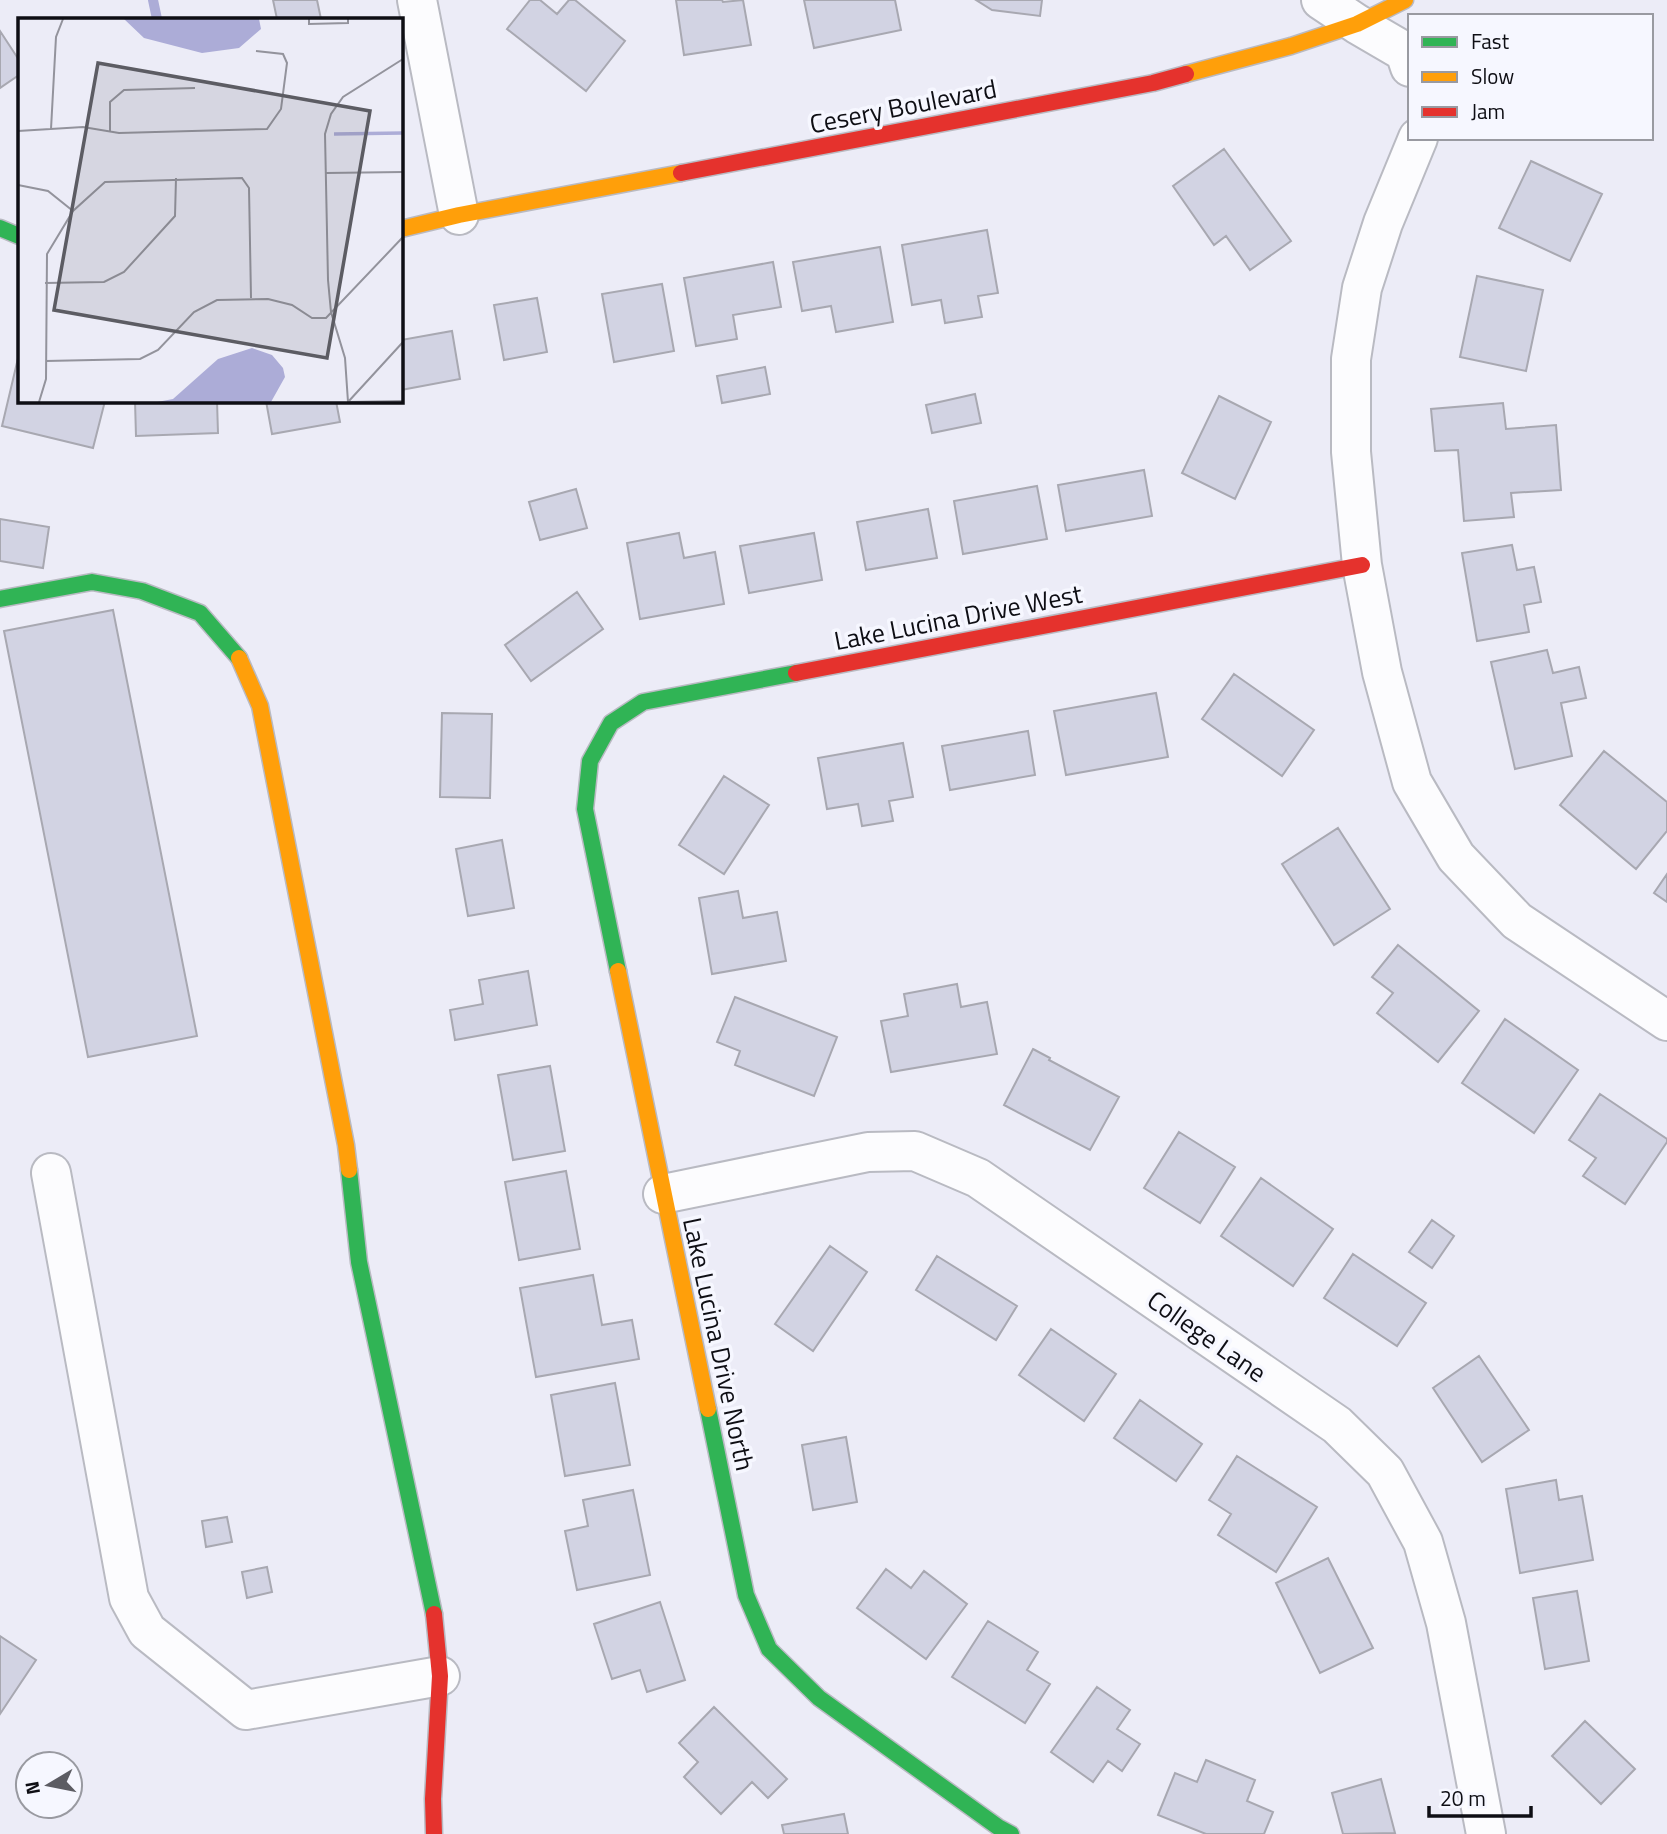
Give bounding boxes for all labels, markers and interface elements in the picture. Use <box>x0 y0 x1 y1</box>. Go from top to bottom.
legend <box>1408 14 1653 140</box>
inset map <box>18 18 402 402</box>
text: Fast <box>1471 25 1510 57</box>
text: Slow <box>1471 60 1514 92</box>
street label: Cesery Boulevard <box>806 69 1000 143</box>
text: Jam <box>1471 95 1505 127</box>
street label: Lake Lucina Drive West <box>831 574 1085 660</box>
street label: Lake Lucina Drive North <box>673 1214 765 1474</box>
street label: College Lane <box>1139 1281 1275 1391</box>
north arrow <box>14 1750 84 1820</box>
scale bar <box>1429 1774 1530 1818</box>
text: N <box>16 1779 47 1797</box>
text: 20 m <box>1440 1782 1486 1814</box>

